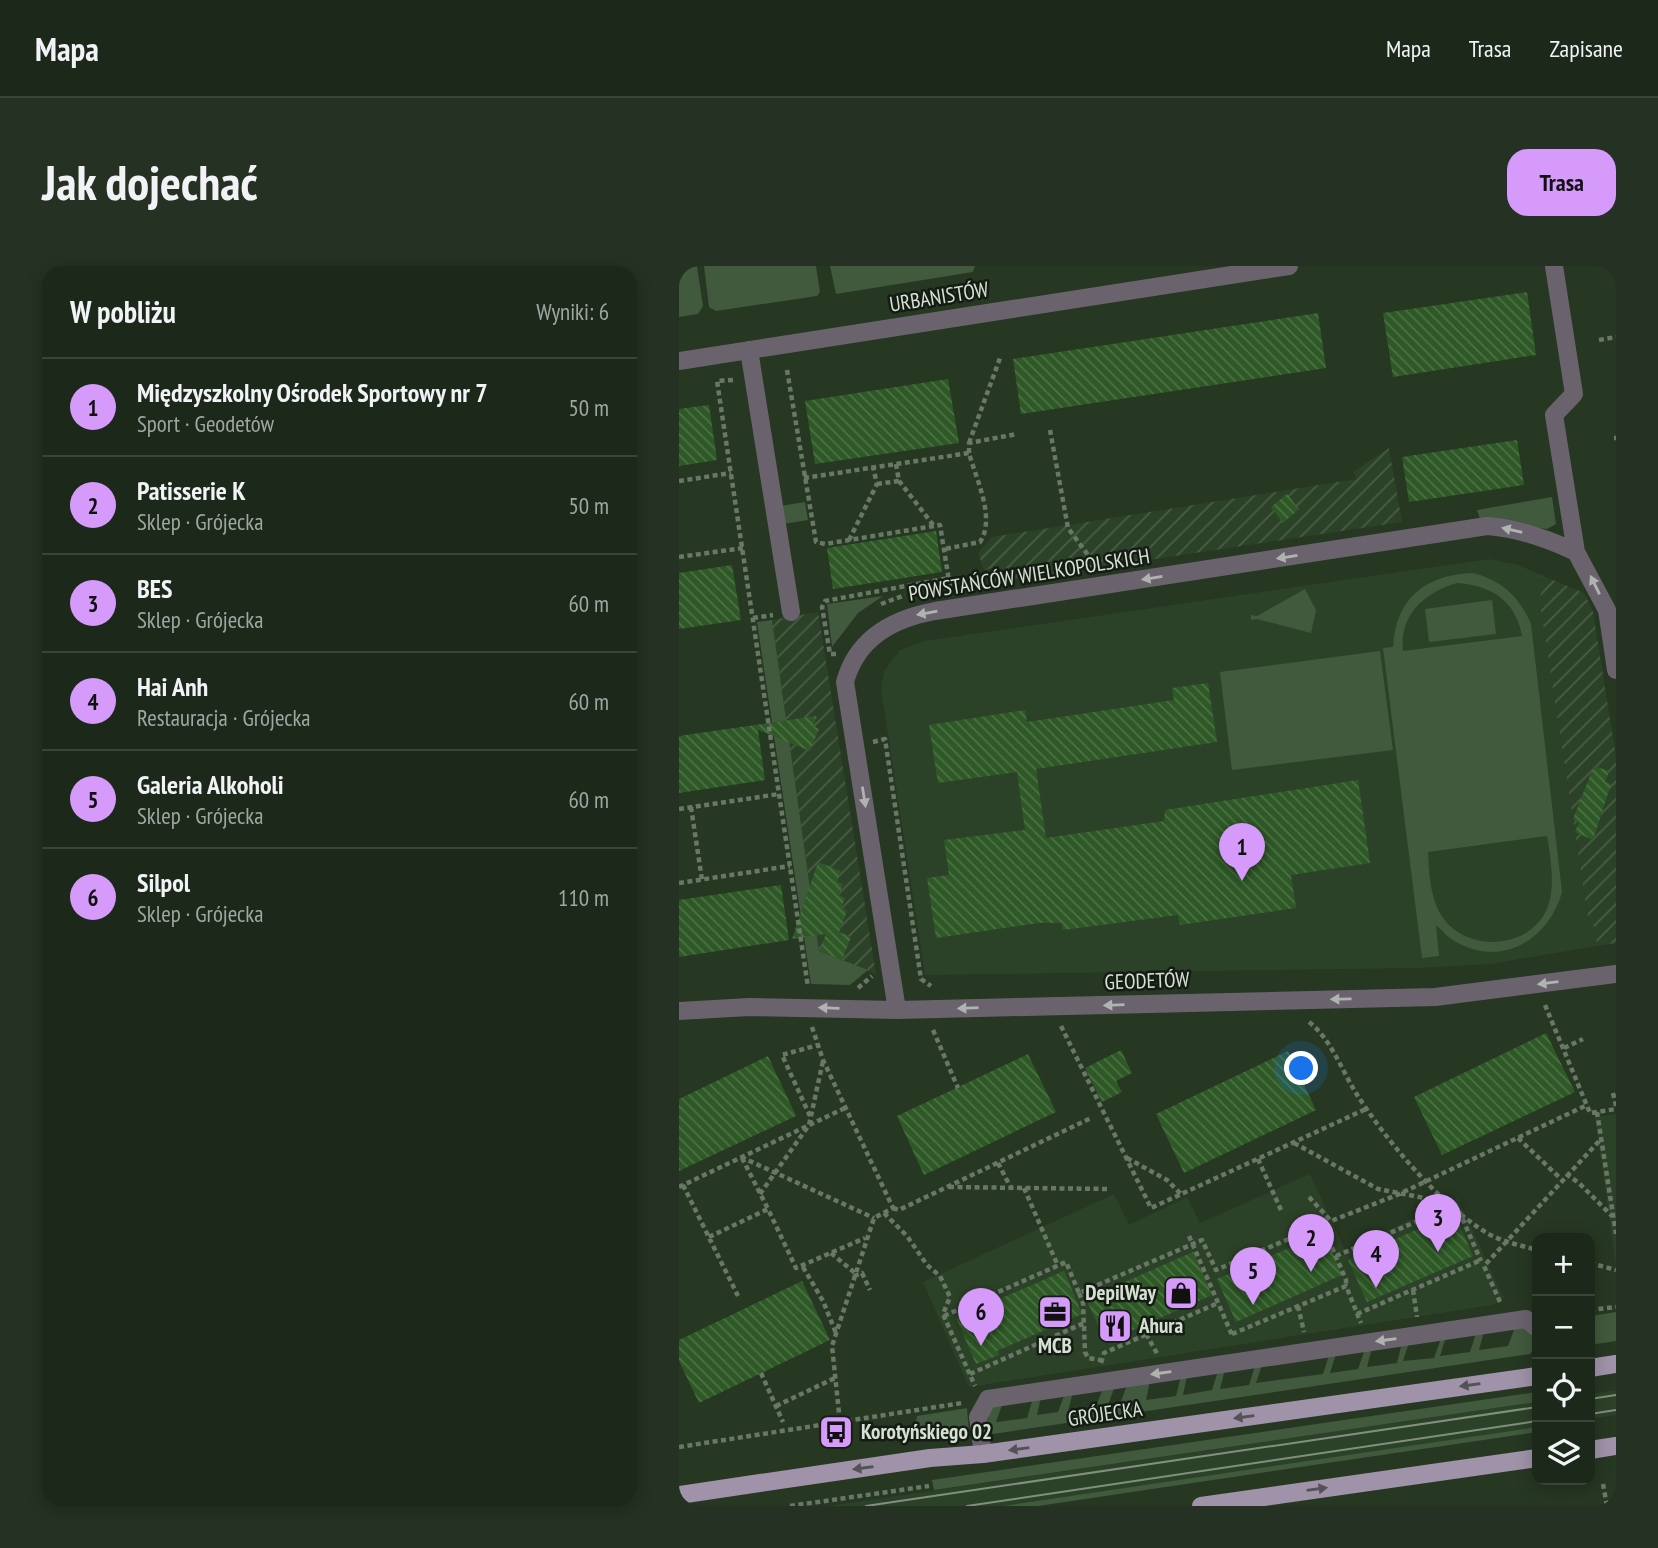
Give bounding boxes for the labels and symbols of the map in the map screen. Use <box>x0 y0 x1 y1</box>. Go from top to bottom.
street label: URBANISTÓW <box>887 275 990 318</box>
one-way arrow <box>1501 524 1523 535</box>
street label: POWSTAŃCÓW WIELKOPOLSKICH <box>906 542 1151 607</box>
one-way arrow <box>1276 552 1298 563</box>
one-way arrow <box>1141 573 1163 584</box>
one-way arrow <box>1590 575 1601 595</box>
one-way arrow <box>916 607 938 618</box>
one-way arrow <box>859 787 870 809</box>
pin: 1 <box>1219 823 1265 881</box>
street label: GEODETÓW <box>1104 966 1190 995</box>
one-way arrow <box>1537 977 1559 988</box>
one-way arrow <box>1330 993 1352 1005</box>
one-way arrow <box>1103 999 1125 1010</box>
one-way arrow <box>818 1002 840 1013</box>
one-way arrow <box>957 1003 979 1014</box>
your location <box>1284 1051 1318 1085</box>
pin: 3 <box>1415 1194 1461 1252</box>
pin: 2 <box>1288 1214 1334 1272</box>
pin: 4 <box>1353 1230 1399 1288</box>
pin: 5 <box>1230 1247 1276 1305</box>
shop icon: DepilWay <box>1162 1274 1200 1312</box>
place label: DepilWay <box>1085 1279 1157 1306</box>
pin: 6 <box>958 1288 1004 1346</box>
office icon: MCB <box>1036 1293 1074 1331</box>
restaurant icon: Ahura <box>1096 1307 1134 1345</box>
place label: Ahura <box>1138 1312 1183 1339</box>
place label: MCB <box>1038 1332 1072 1359</box>
one-way arrow <box>1375 1335 1397 1346</box>
one-way arrow <box>1150 1368 1172 1379</box>
one-way arrow <box>1459 1380 1481 1391</box>
street label: GRÓJECKA <box>1066 1395 1144 1432</box>
one-way arrow <box>1233 1412 1255 1423</box>
bus stop icon: Korotyńskiego 02 <box>817 1413 855 1451</box>
place label: Korotyńskiego 02 <box>861 1418 992 1445</box>
one-way arrow <box>1008 1443 1030 1454</box>
one-way arrow <box>851 1463 873 1474</box>
one-way arrow <box>1306 1484 1328 1495</box>

